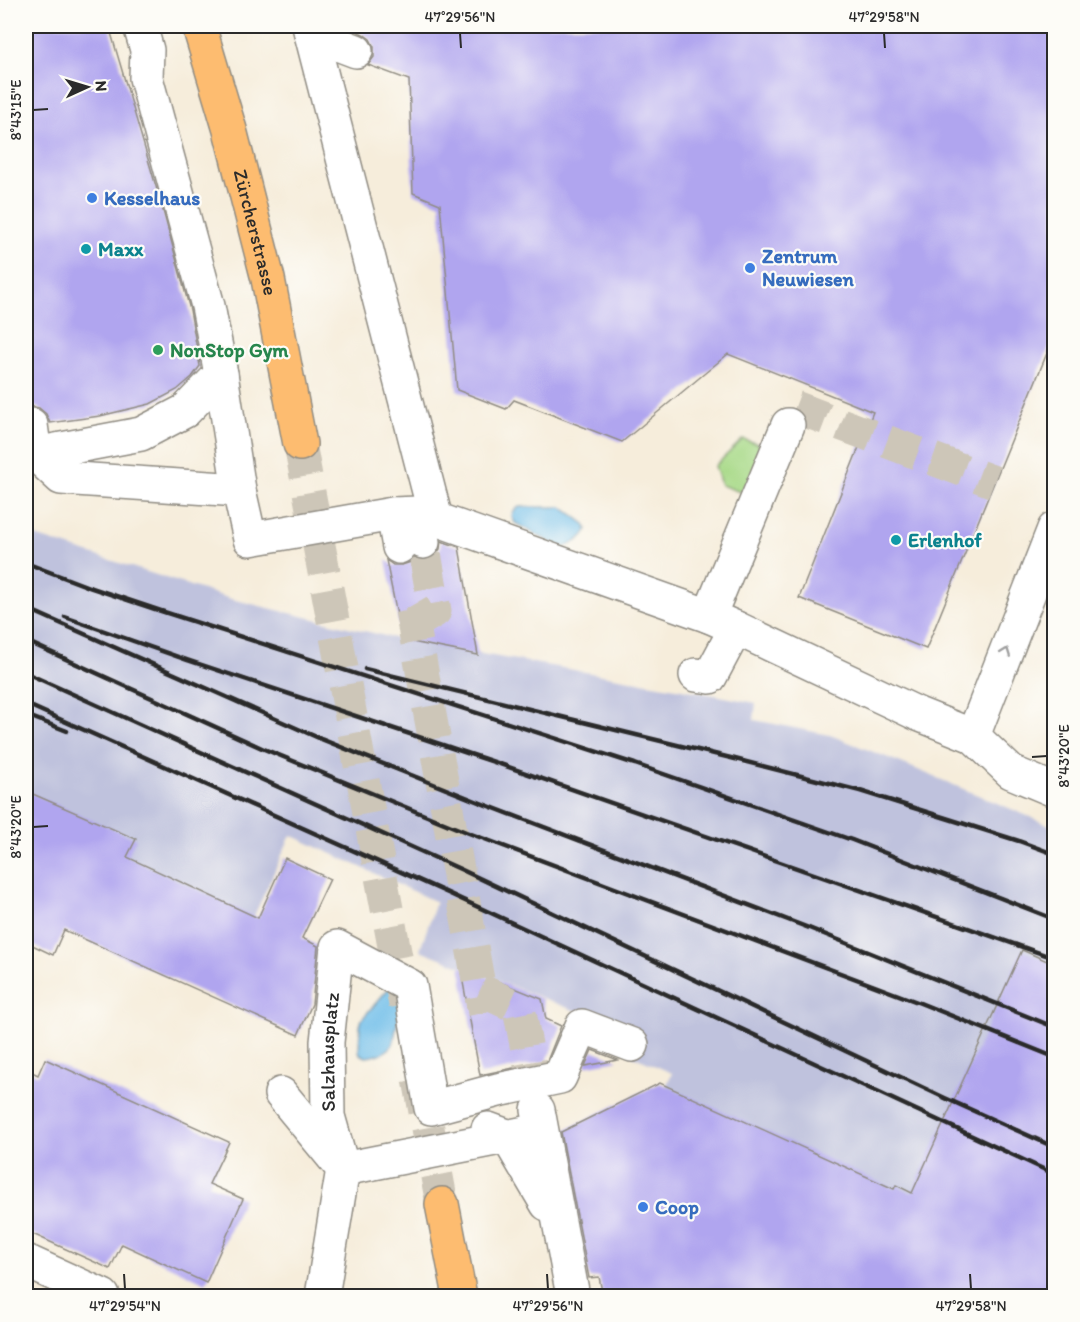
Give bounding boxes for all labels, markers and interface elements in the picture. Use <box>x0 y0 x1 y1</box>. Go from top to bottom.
text: 47°29'56"N <box>425 8 495 26</box>
text: 47°29'58"N <box>848 8 920 26</box>
north arrow <box>57 57 117 117</box>
text: 8°43'15"E <box>7 79 25 141</box>
text: N <box>92 80 111 92</box>
street label: Zürcherstrasse <box>228 167 283 297</box>
place label: Kesselhaus <box>104 186 200 210</box>
marker: Kesselhaus <box>85 191 99 205</box>
place label: Maxx <box>98 237 144 261</box>
marker: Maxx <box>79 242 93 256</box>
place label: Zentrum Neuwiesen <box>762 244 855 291</box>
marker: Zentrum Neuwiesen <box>743 261 757 275</box>
place label: NonStop Gym <box>170 338 289 363</box>
marker: NonStop Gym <box>151 343 165 357</box>
place label: Erlenhof <box>908 528 982 552</box>
marker: Erlenhof <box>889 533 903 547</box>
one-way arrow <box>999 648 1012 658</box>
text: 8°43'20"E <box>1055 724 1073 788</box>
text: 8°43'20"E <box>7 795 25 859</box>
street label: Salzhausplatz <box>315 991 344 1112</box>
place label: Coop <box>655 1195 699 1220</box>
marker: Coop <box>636 1200 650 1214</box>
text: 47°29'54"N <box>89 1297 161 1315</box>
text: 47°29'56"N <box>513 1297 583 1315</box>
text: 47°29'58"N <box>935 1297 1007 1315</box>

